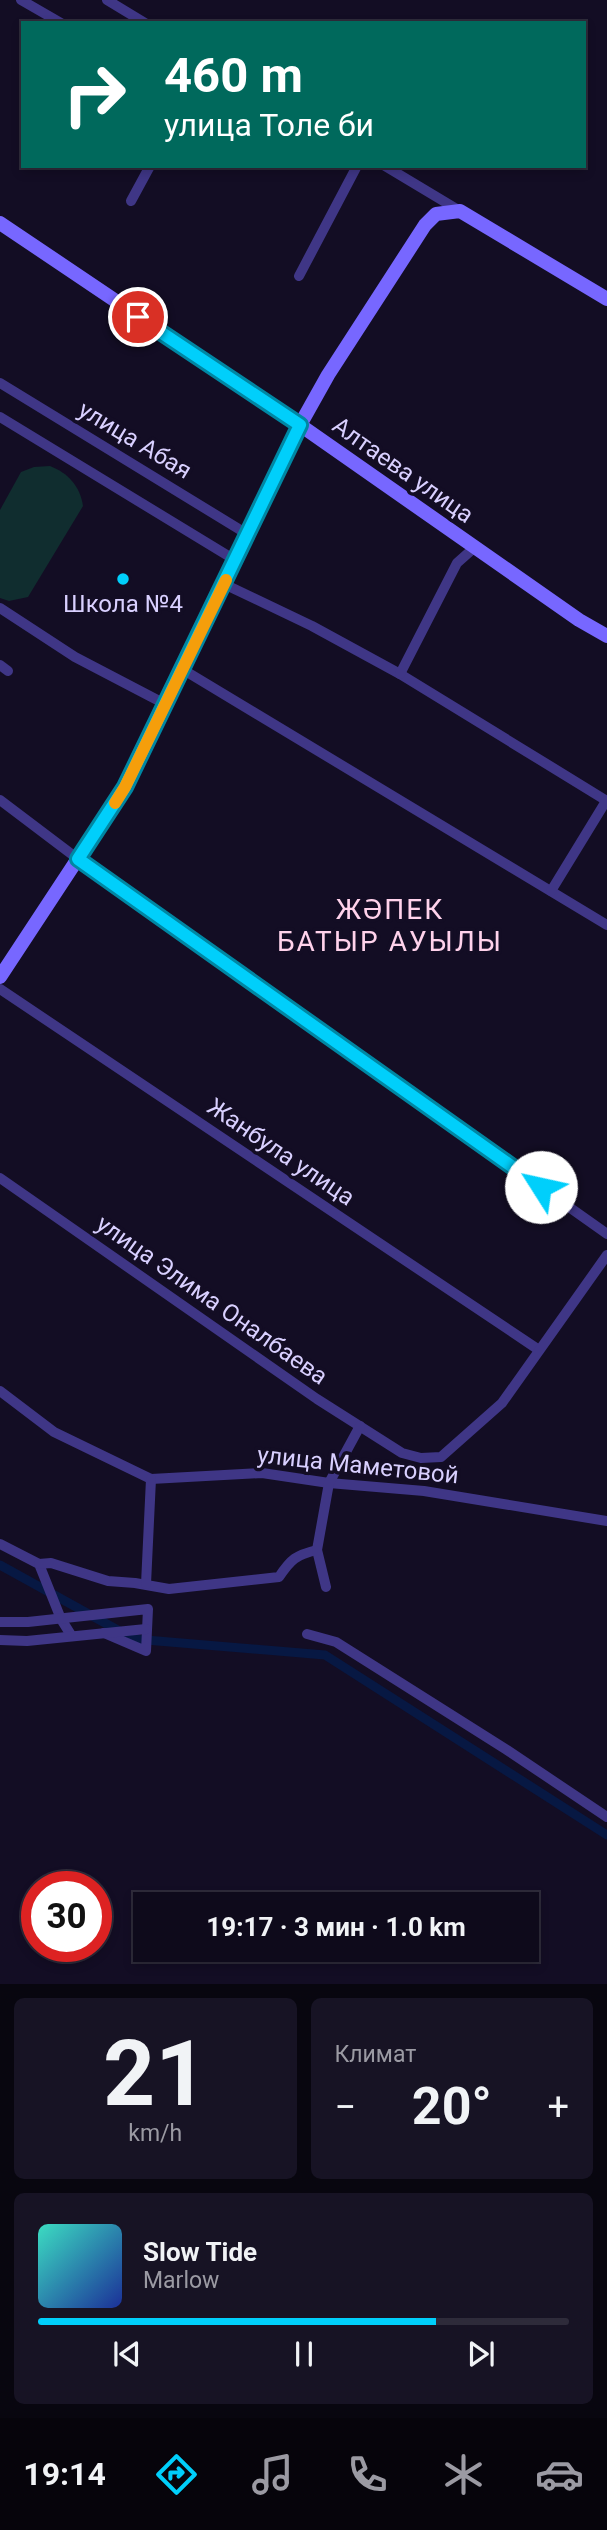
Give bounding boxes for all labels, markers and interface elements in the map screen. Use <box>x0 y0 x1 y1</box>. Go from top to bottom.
text: 460 m <box>164 47 303 104</box>
icon: right <box>49 49 140 140</box>
text: улица Толе би <box>164 106 374 144</box>
pin <box>108 287 168 347</box>
icon: arrive <box>119 298 157 336</box>
street label: улица Абая <box>73 395 197 485</box>
street label: Алтаева улица <box>327 411 479 529</box>
marker: Школа №4 <box>115 571 131 587</box>
place label: Школа №4 <box>63 590 183 618</box>
district label: ЖӘПЕК БАТЫР АУЫЛЫ <box>277 893 503 958</box>
street label: Жанбула улица <box>202 1092 360 1212</box>
position arrow <box>504 1150 578 1224</box>
street label: улица Элима Оналбаева <box>91 1210 333 1390</box>
street label: улица Маметовой <box>256 1441 460 1489</box>
speed limit sign: 30 <box>21 1871 112 1962</box>
text: 19:17 · 3 мин · 1.0 km <box>206 1912 466 1942</box>
text: 21 <box>103 2021 207 2127</box>
text: Климат <box>335 2041 416 2068</box>
text: 20° <box>412 2076 492 2137</box>
text: − <box>335 2085 356 2129</box>
text: + <box>547 2085 569 2129</box>
text: km/h <box>128 2120 182 2147</box>
text: Slow Tide <box>143 2237 257 2267</box>
text: Marlow <box>143 2267 219 2294</box>
icon: previous <box>108 2335 146 2373</box>
icon: pause <box>285 2335 323 2373</box>
icon: next <box>462 2335 500 2373</box>
icon: directions <box>152 2450 201 2499</box>
icon: music <box>248 2450 297 2499</box>
icon: phone <box>343 2450 392 2499</box>
icon: climate <box>439 2450 488 2499</box>
icon: car <box>535 2450 584 2499</box>
text: 19:14 <box>23 2455 106 2493</box>

